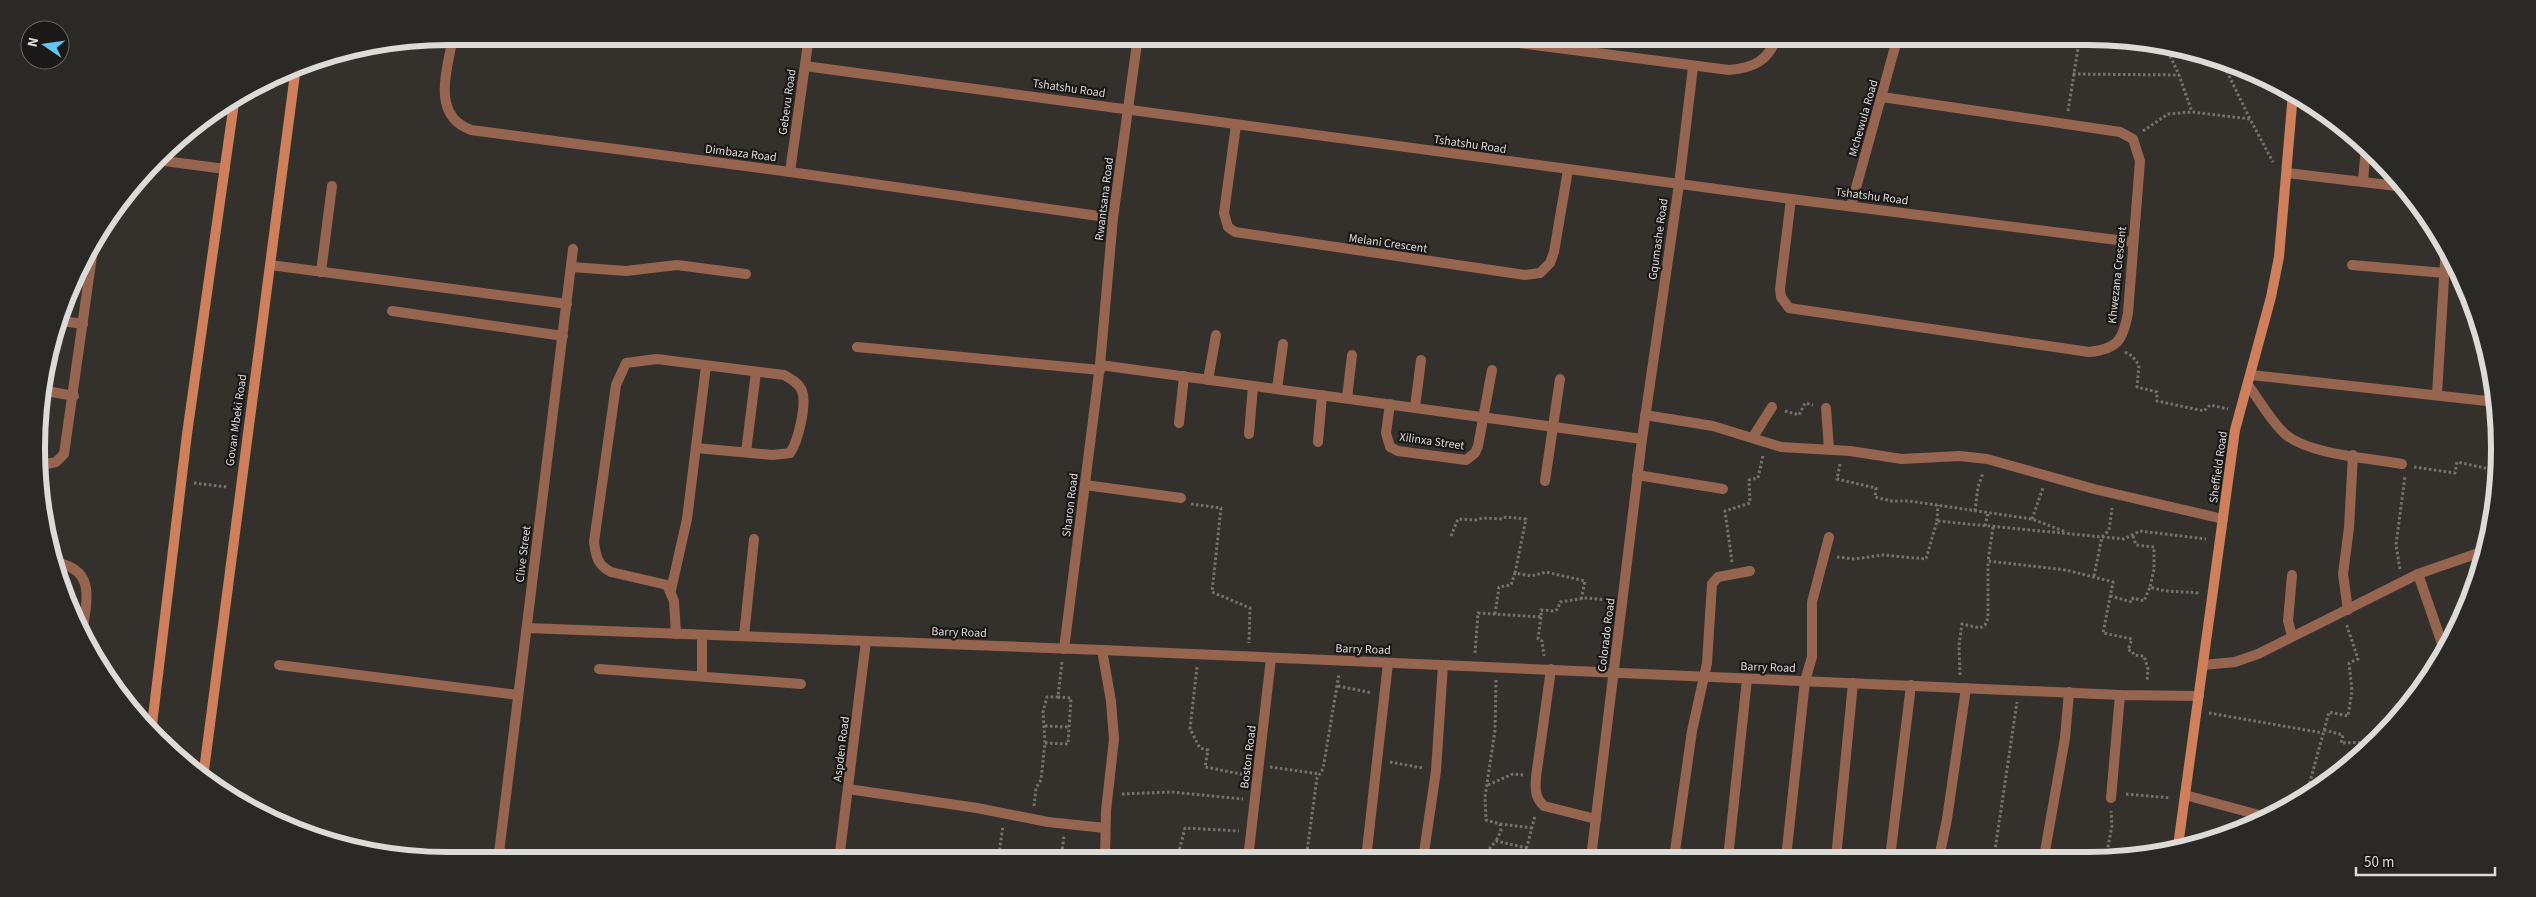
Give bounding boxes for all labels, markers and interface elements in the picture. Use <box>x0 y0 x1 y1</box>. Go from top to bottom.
north arrow <box>20 20 70 70</box>
text: N <box>23 36 44 49</box>
street label: Gebevu Road <box>774 68 801 136</box>
street label: Tshatshu Road <box>1031 75 1106 102</box>
street label: Mchewula Road <box>1844 78 1883 159</box>
street label: Tshatshu Road <box>1432 131 1507 158</box>
street label: Dimbaza Road <box>704 141 778 166</box>
street label: Rwantsana Road <box>1091 156 1118 242</box>
street label: Tshatshu Road <box>1835 184 1909 209</box>
street label: Gqumashe Road <box>1644 197 1673 281</box>
street label: Khwezana Crescent <box>2104 226 2131 324</box>
street label: Melani Crescent <box>1347 230 1428 257</box>
street label: Govan Mbeki Road <box>222 373 251 467</box>
street label: Xilinxa Street <box>1398 429 1466 454</box>
street label: Sheffield Road <box>2205 430 2232 504</box>
street label: Sharon Road <box>1058 472 1083 538</box>
street label: Clive Street <box>512 525 535 583</box>
street label: Colorado Road <box>1594 597 1619 673</box>
street label: Barry Road <box>931 623 987 642</box>
street label: Barry Road <box>1335 640 1391 659</box>
street label: Barry Road <box>1740 658 1796 677</box>
street label: Aspden Road <box>829 715 854 783</box>
street label: Boston Road <box>1236 725 1261 790</box>
scale bar <box>2356 844 2495 876</box>
text: 50 m <box>2364 852 2394 873</box>

